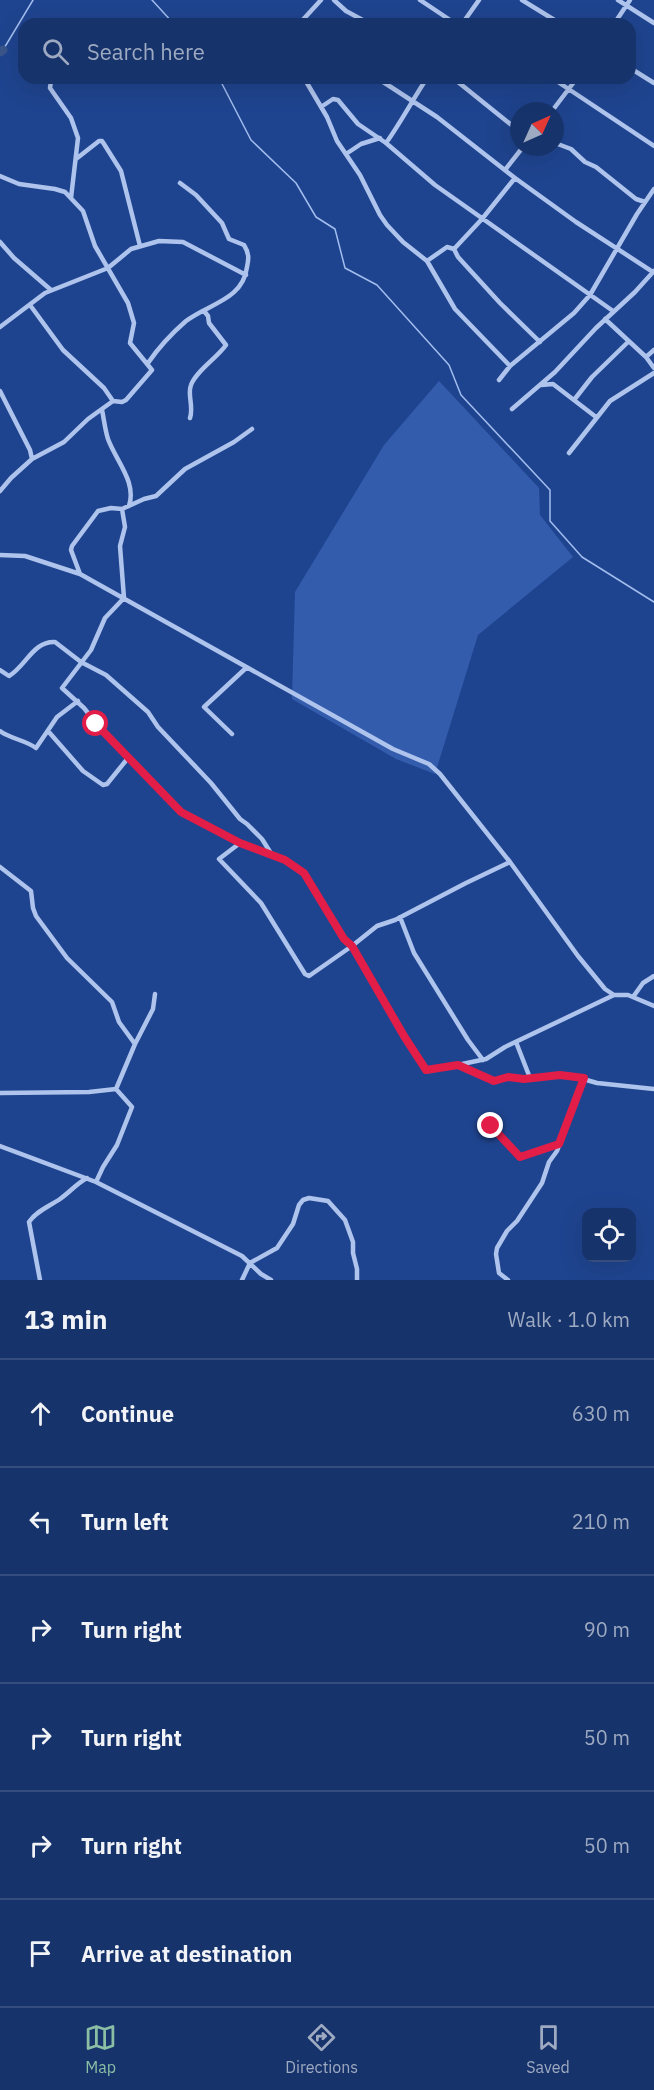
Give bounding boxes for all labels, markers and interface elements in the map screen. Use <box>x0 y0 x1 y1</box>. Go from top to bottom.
search box <box>18 18 636 84</box>
icon: search <box>39 35 72 68</box>
text: Search here <box>87 37 205 66</box>
north arrow <box>510 102 564 156</box>
route start <box>82 710 108 736</box>
route end <box>477 1112 503 1138</box>
map controls <box>582 1208 636 1262</box>
button: locate <box>582 1208 636 1262</box>
text: 13 min <box>24 1302 108 1336</box>
text: Walk · 1.0 km <box>508 1306 630 1333</box>
icon: ahead <box>24 1397 57 1430</box>
text: Continue <box>81 1399 174 1428</box>
text: 630 m <box>572 1400 630 1427</box>
icon: left <box>24 1505 57 1538</box>
text: Turn left <box>81 1507 169 1536</box>
text: 210 m <box>572 1508 630 1535</box>
icon: right <box>24 1613 57 1646</box>
text: Turn right <box>81 1615 182 1644</box>
text: 90 m <box>584 1616 630 1643</box>
icon: right <box>24 1721 57 1754</box>
text: Turn right <box>81 1723 182 1752</box>
text: 50 m <box>584 1724 630 1751</box>
icon: right <box>24 1829 57 1862</box>
text: Turn right <box>81 1831 182 1860</box>
text: 50 m <box>584 1832 630 1859</box>
icon: arrive <box>24 1937 57 1970</box>
text: Arrive at destination <box>81 1939 292 1968</box>
tab: Map <box>84 2021 117 2077</box>
tab: Directions <box>285 2021 358 2077</box>
tab: Saved <box>526 2021 570 2077</box>

